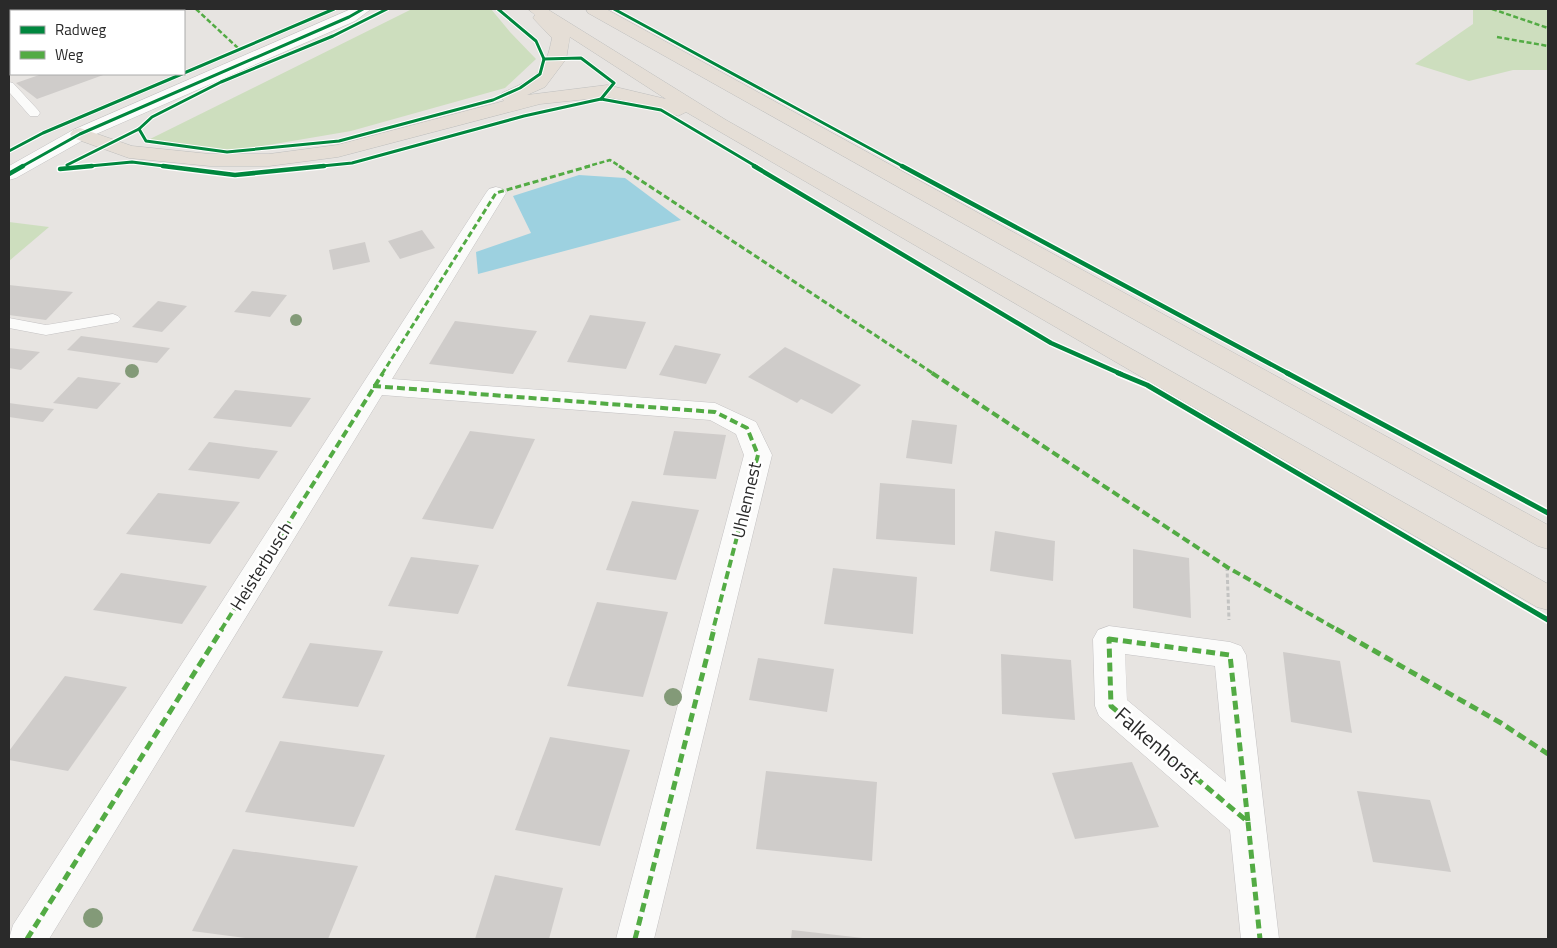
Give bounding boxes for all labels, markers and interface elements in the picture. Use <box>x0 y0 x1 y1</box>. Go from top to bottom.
legend <box>10 10 185 75</box>
text: Radweg <box>55 18 107 41</box>
text: Weg <box>55 43 84 66</box>
street label: Uhlennest <box>724 458 768 541</box>
street label: Heisterbusch <box>223 516 299 616</box>
street label: Falkenhorst <box>1108 699 1208 792</box>

